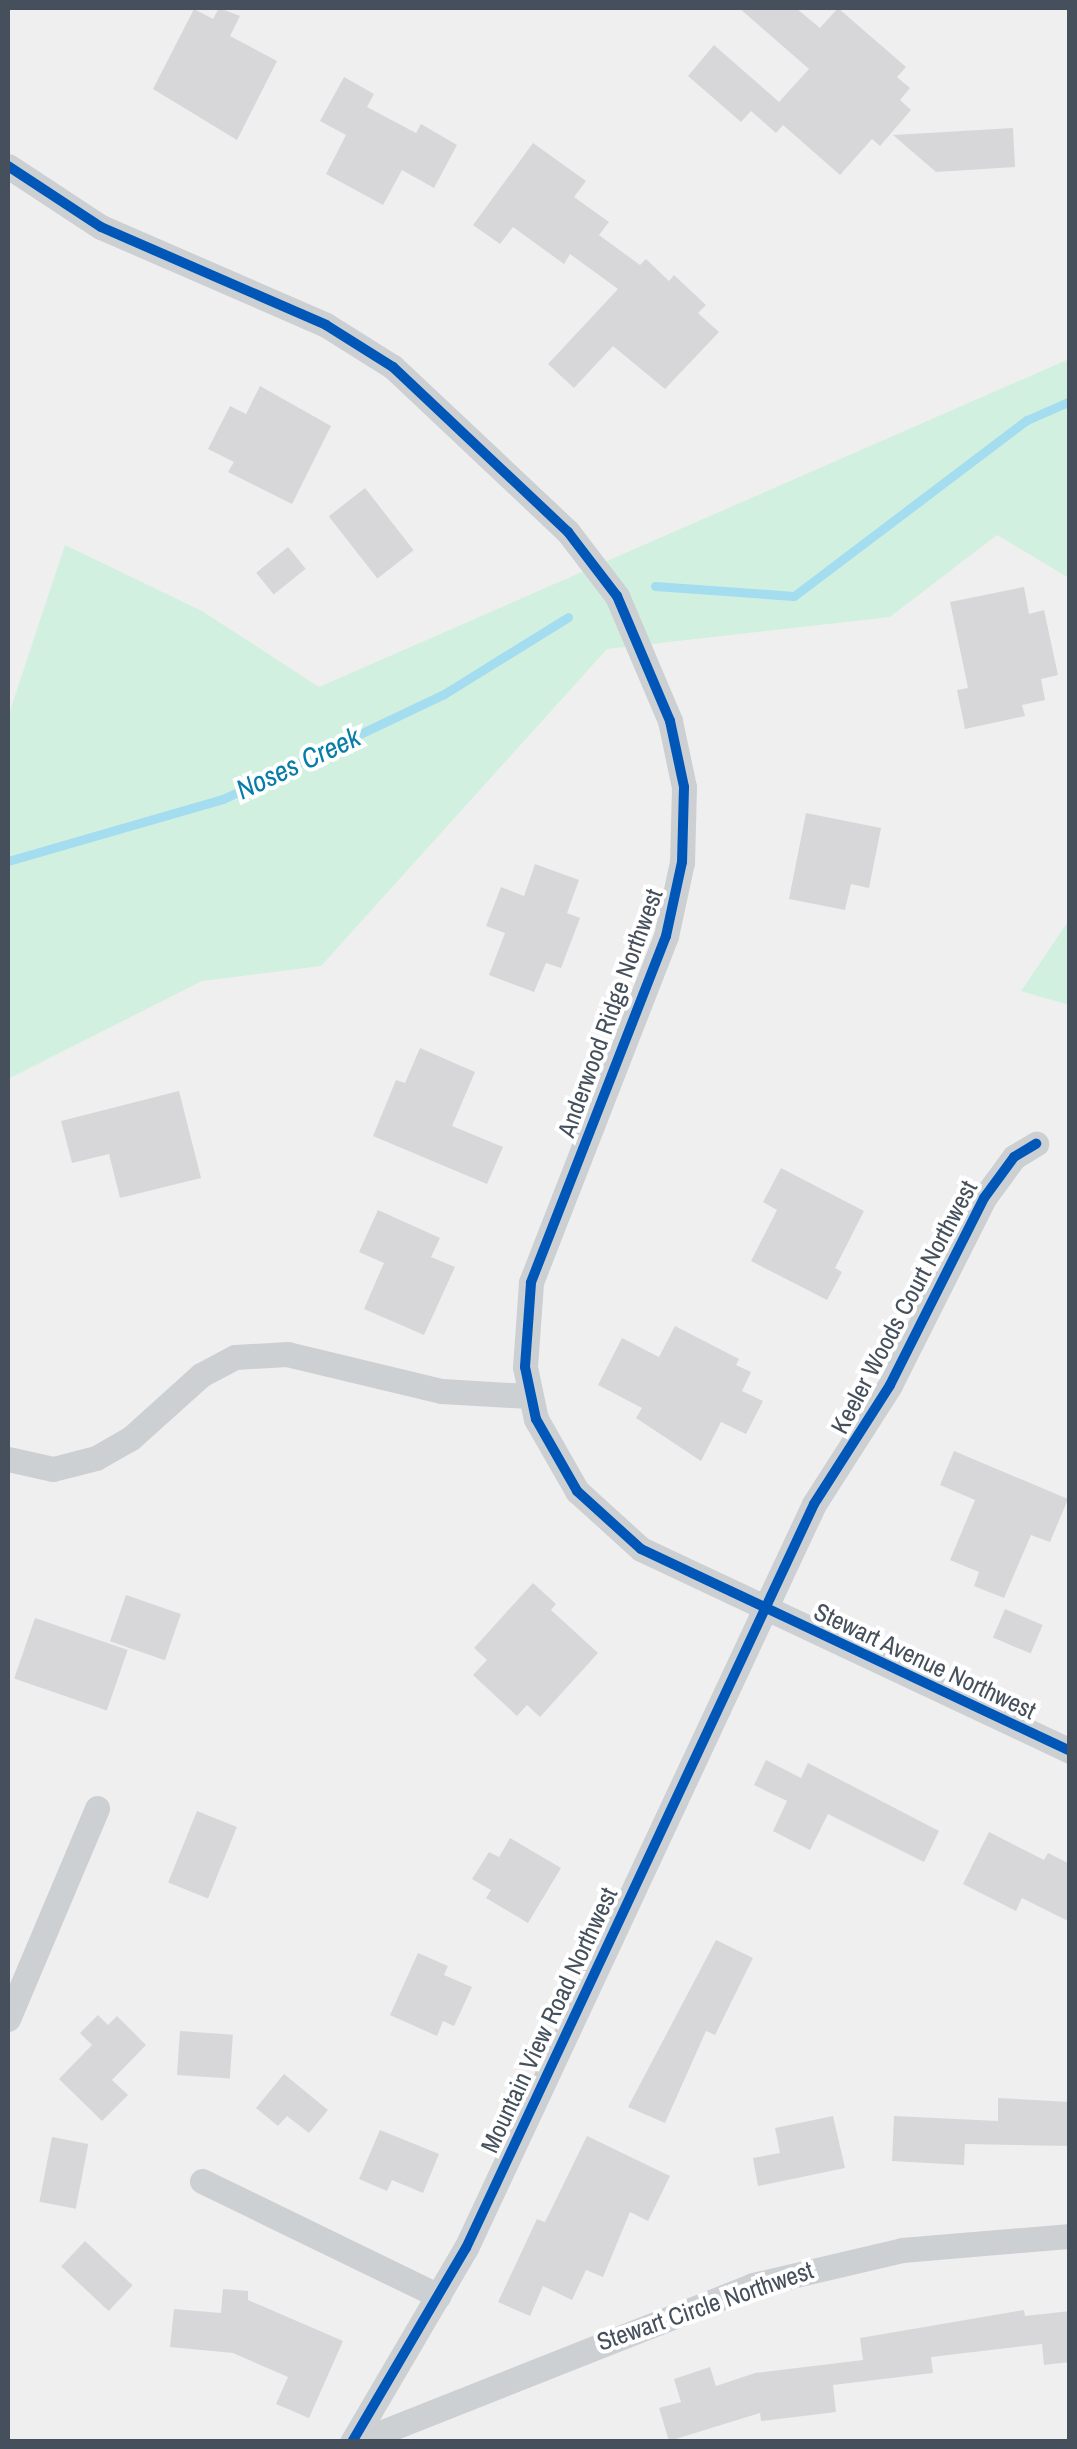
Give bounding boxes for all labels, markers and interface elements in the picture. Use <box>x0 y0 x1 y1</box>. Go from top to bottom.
water label: Noses Creek <box>231 720 365 806</box>
street label: Anderwood Ridge Northwest <box>551 885 669 1141</box>
street label: Keeler Woods Court Northwest <box>825 1175 983 1439</box>
street label: Stewart Avenue Northwest <box>809 1596 1041 1726</box>
street label: Mountain View Road Northwest <box>474 1883 624 2157</box>
street label: Stewart Circle Northwest <box>593 2255 817 2357</box>

